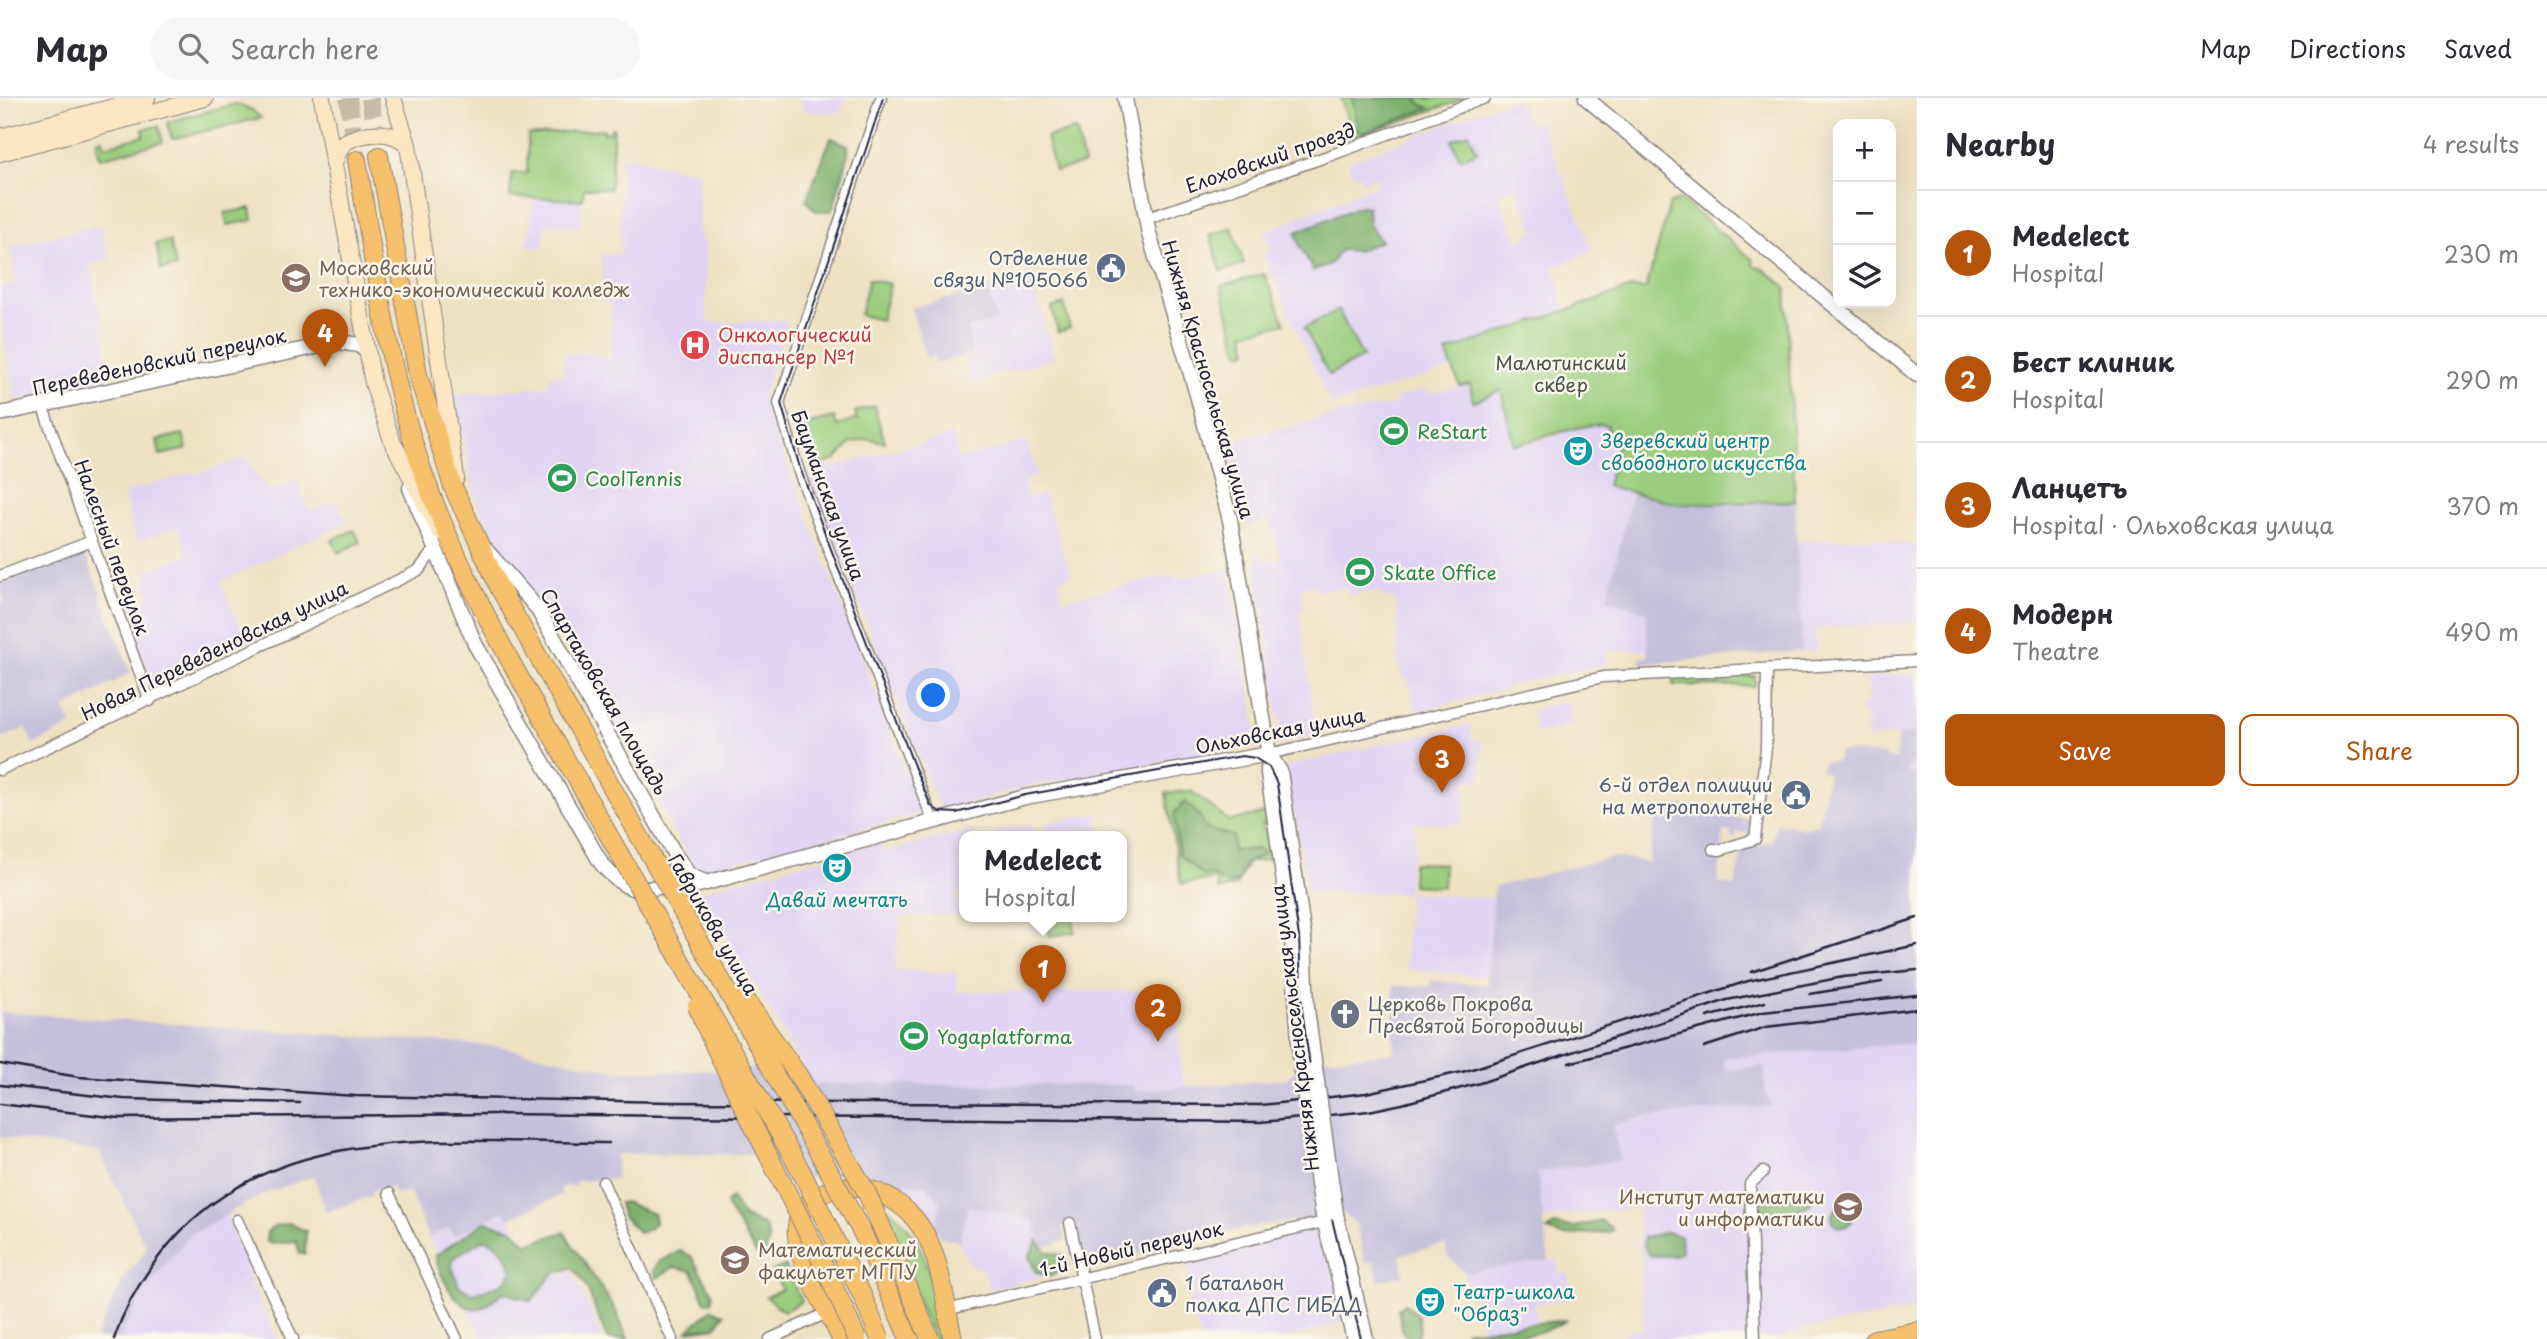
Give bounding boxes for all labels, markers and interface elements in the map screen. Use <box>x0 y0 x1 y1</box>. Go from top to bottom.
search box <box>150 17 640 80</box>
text: Map <box>35 23 108 73</box>
icon: search <box>174 29 212 67</box>
text: Search here <box>230 29 379 68</box>
text: Map <box>2200 30 2251 66</box>
text: Directions <box>2289 30 2406 66</box>
text: Saved <box>2444 30 2512 66</box>
street label: Елоховский проезд <box>1181 115 1359 199</box>
map controls <box>1833 119 1896 308</box>
button: + <box>1833 119 1896 182</box>
text: Nearby <box>1945 121 2055 166</box>
text: 4 results <box>2423 126 2519 161</box>
button: − <box>1833 182 1896 245</box>
text: Medelect <box>2012 216 2130 255</box>
street label: Нижняя Красносельская улица <box>1156 236 1262 522</box>
text: 1 <box>1963 236 1974 271</box>
text: 230 m <box>2444 236 2519 271</box>
place label: Отделение связи №105066 <box>933 243 1088 293</box>
button: layers <box>1833 245 1896 308</box>
public building icon: Отделение связи №105066 <box>1094 251 1128 285</box>
place label: Московский технико-экономический колледж <box>319 253 630 303</box>
text: Hospital <box>2012 255 2104 290</box>
school or university icon: Московский технико-экономический колледж <box>279 261 313 295</box>
pin: 4 <box>302 309 348 367</box>
street label: Переведеновский переулок <box>30 320 289 402</box>
place label: Онкологический диспансер №1 <box>718 320 872 370</box>
hospital icon: Онкологический диспансер №1 <box>678 328 712 362</box>
text: Бест клиник <box>2012 342 2174 381</box>
park label: Малютинский сквер <box>1495 348 1627 398</box>
text: 2 <box>1960 362 1976 397</box>
text: 290 m <box>2446 362 2519 397</box>
text: Hospital <box>2012 381 2104 416</box>
street label: Бауманская улица <box>785 406 873 584</box>
sports icon: ReStart <box>1377 414 1411 448</box>
place label: ReStart <box>1417 417 1488 445</box>
place label: Зверевский центр свободного искусства <box>1600 426 1807 476</box>
theatre icon: Зверевский центр свободного искусства <box>1561 434 1595 468</box>
street label: Налесный переулок <box>68 455 158 640</box>
sports icon: CoolTennis <box>545 461 579 495</box>
place label: CoolTennis <box>585 464 682 492</box>
text: Ланцетъ <box>2012 468 2127 507</box>
text: 3 <box>1960 488 1976 523</box>
text: 370 m <box>2446 488 2519 523</box>
text: Hospital · Ольховская улица <box>2012 507 2334 542</box>
sports icon: Skate Office <box>1343 555 1377 589</box>
place label: Skate Office <box>1383 558 1497 586</box>
street label: Новая Переведеновская улица <box>76 573 352 727</box>
street label: Спартаковская площадь <box>534 582 676 800</box>
text: Модерн <box>2012 594 2113 633</box>
text: 4 <box>1960 614 1976 649</box>
text: 490 m <box>2445 614 2519 649</box>
text: Theatre <box>2012 633 2099 668</box>
your location <box>916 678 950 712</box>
street label: Ольховская улица <box>1193 700 1367 760</box>
button: Save <box>1945 714 2225 786</box>
button: Share <box>2239 714 2519 786</box>
pin: 3 <box>1419 735 1465 793</box>
place label: 6-й отдел полиции на метрополитене <box>1599 770 1773 820</box>
public building icon: 6-й отдел полиции на метрополитене <box>1779 778 1813 812</box>
popup <box>959 831 1127 922</box>
text: Medelect <box>984 840 1102 879</box>
street label: Гаврикова улица <box>662 848 766 1000</box>
theatre icon: Давай мечтать <box>820 851 854 885</box>
text: Hospital <box>984 879 1076 914</box>
street label: Нижняя Красносельская улица <box>1263 883 1325 1173</box>
place label: Давай мечтать <box>765 885 908 913</box>
pin: 1 <box>1020 945 1066 1003</box>
pin: 2 <box>1135 984 1181 1042</box>
place label: Церковь Покрова Пресвятой Богородицы <box>1368 989 1583 1039</box>
church icon: Церковь Покрова Пресвятой Богородицы <box>1328 997 1362 1031</box>
sports icon: Yogaplatforma <box>897 1019 931 1053</box>
place label: Yogaplatforma <box>937 1022 1072 1050</box>
place label: Институт математики и информатики <box>1619 1182 1825 1232</box>
school or university icon: Институт математики и информатики <box>1831 1190 1865 1224</box>
street label: 1-й Новый переулок <box>1036 1213 1226 1283</box>
place label: Математический факультет МГПУ <box>758 1235 917 1285</box>
school or university icon: Математический факультет МГПУ <box>718 1243 752 1277</box>
place label: 1 батальон полка ДПС ГИБДД <box>1185 1268 1362 1318</box>
public building icon: 1 батальон полка ДПС ГИБДД <box>1145 1276 1179 1310</box>
place label: Театр-школа "Образ" <box>1453 1277 1575 1327</box>
theatre icon: Театр-школа "Образ" <box>1413 1285 1447 1319</box>

